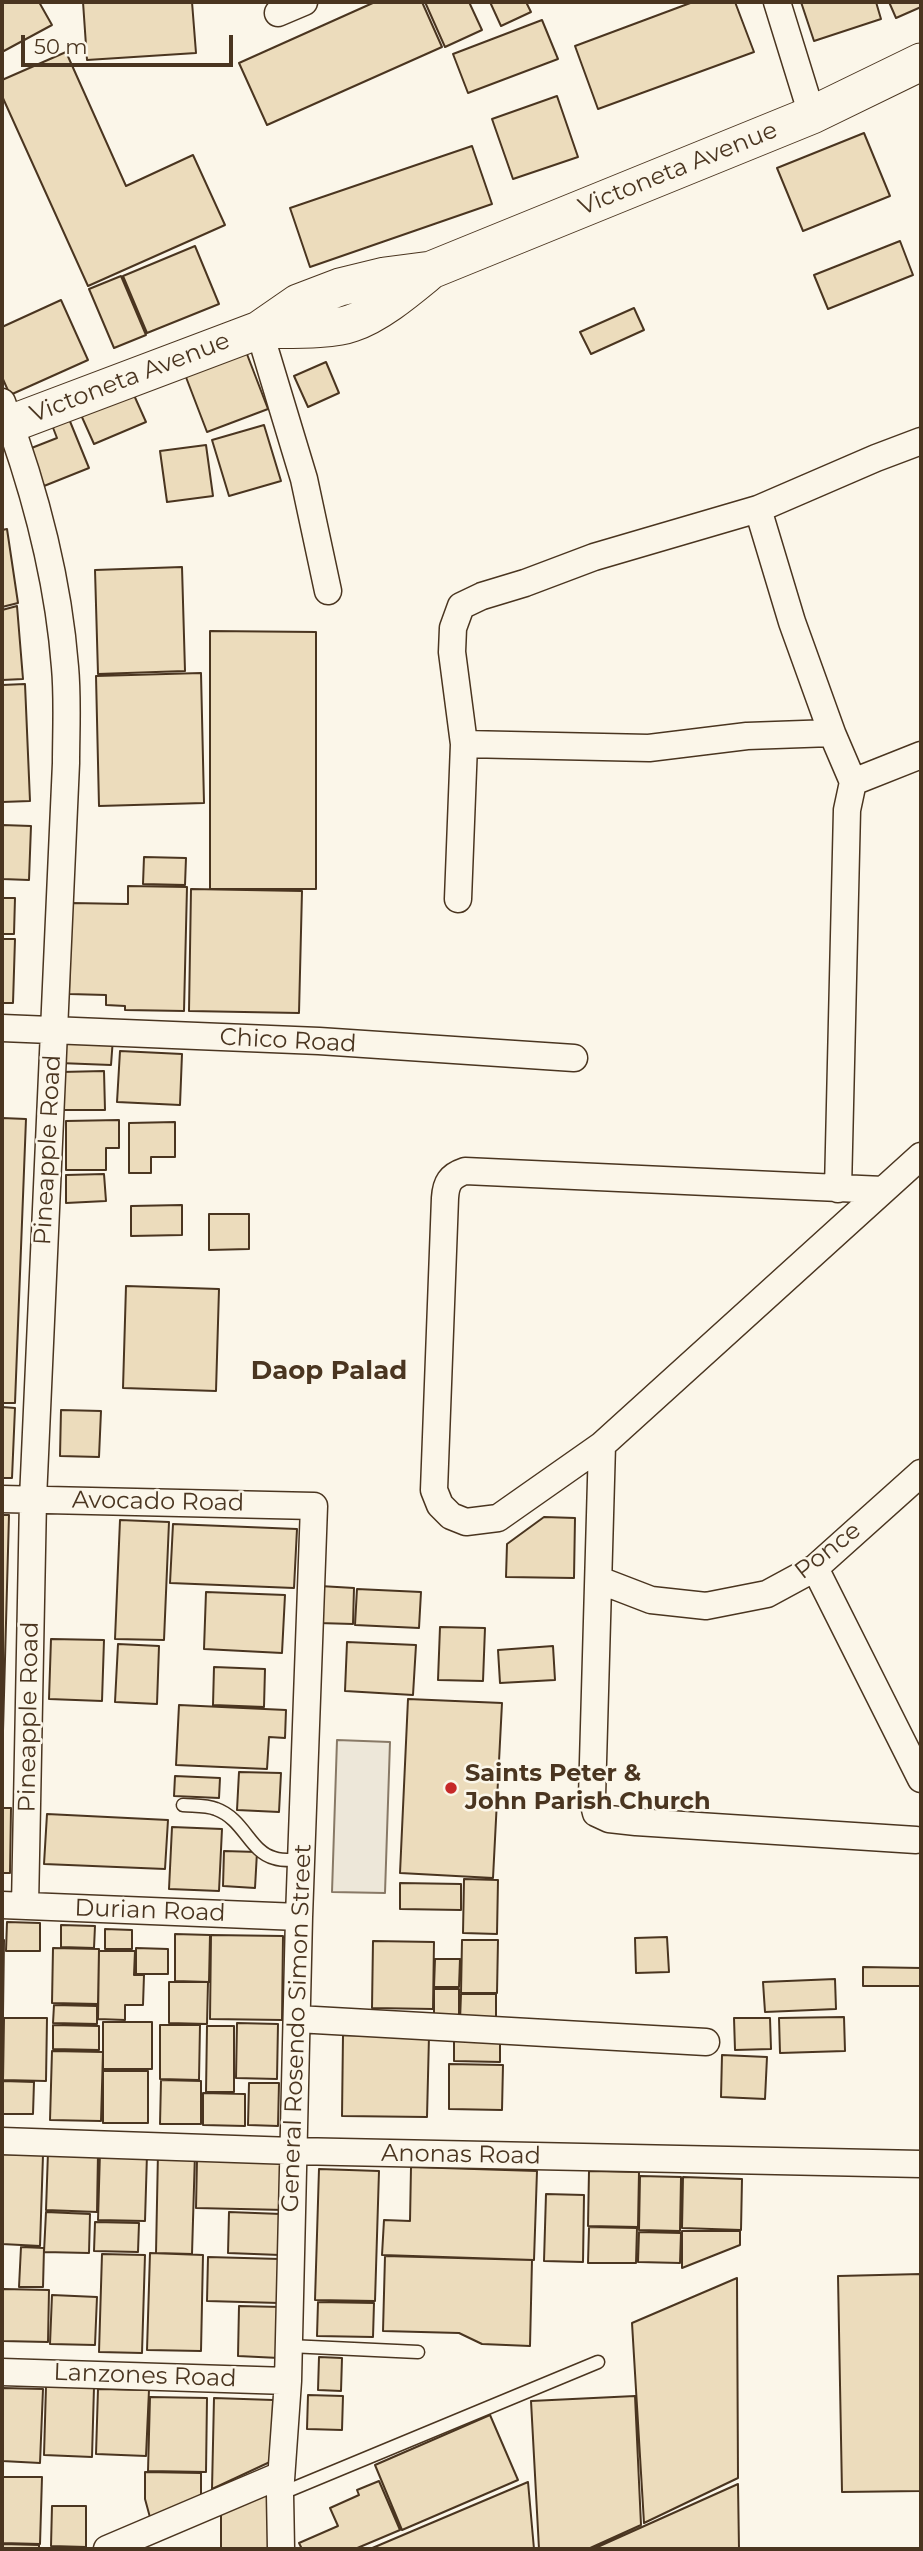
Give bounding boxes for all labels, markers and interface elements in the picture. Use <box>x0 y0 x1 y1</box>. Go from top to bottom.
scale bar <box>24 21 236 65</box>
text: 50 m <box>34 34 88 59</box>
street label: Victoneta Avenue <box>574 116 782 222</box>
street label: Victoneta Avenue <box>26 327 234 429</box>
street label: Chico Road <box>219 1023 357 1059</box>
street label: Pineapple Road <box>29 1054 67 1246</box>
district label: Daop Palad <box>251 1355 407 1387</box>
street label: Avocado Road <box>72 1486 244 1518</box>
street label: Ponce <box>789 1516 867 1586</box>
street label: Pineapple Road <box>13 1621 45 1813</box>
place label: Saints Peter & John Parish Church <box>465 1760 711 1816</box>
marker: Saints Peter & John Parish Church <box>443 1780 459 1796</box>
street label: General Rosendo Simon Street <box>276 1843 318 2213</box>
street label: Durian Road <box>74 1894 226 1928</box>
street label: Anonas Road <box>381 2139 541 2171</box>
street label: Lanzones Road <box>53 2358 237 2394</box>

